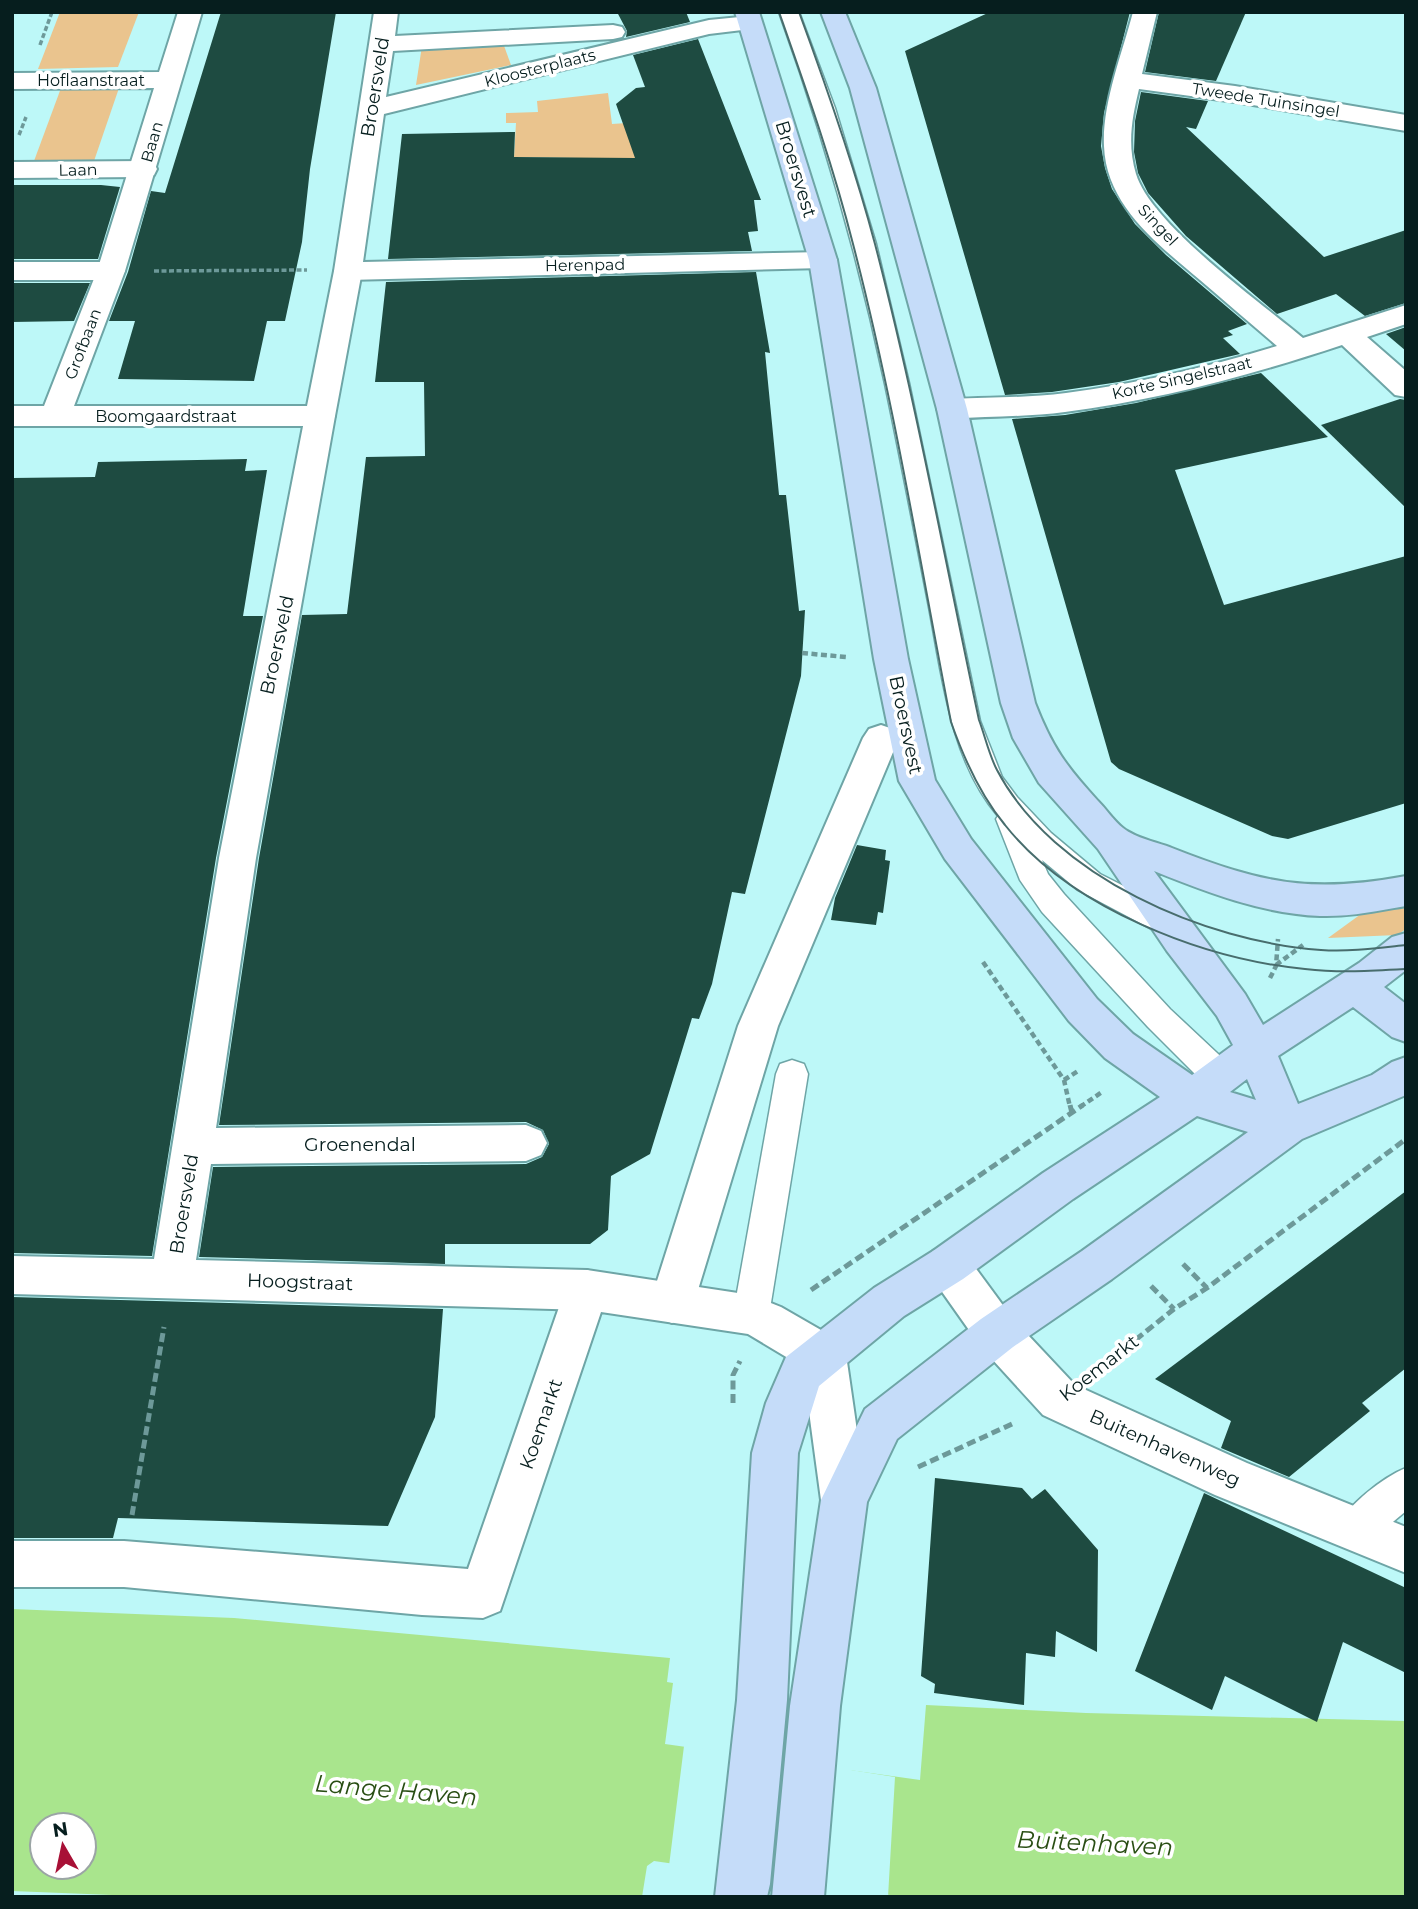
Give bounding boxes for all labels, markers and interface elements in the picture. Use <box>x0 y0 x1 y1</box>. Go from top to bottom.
street label: Broersveld <box>356 35 394 139</box>
street label: Kloosterplaats <box>482 45 598 91</box>
street label: Hoflaanstraat <box>37 71 145 90</box>
street label: Tweede Tuinsingel <box>1191 79 1341 121</box>
street label: Broersvest <box>770 118 822 221</box>
street label: Baan <box>137 119 167 165</box>
street label: Laan <box>58 160 98 180</box>
street label: Singel <box>1134 200 1182 250</box>
street label: Herenpad <box>545 255 625 275</box>
street label: Grofbaan <box>61 306 105 382</box>
street label: Korte Singelstraat <box>1110 353 1254 403</box>
street label: Boomgaardstraat <box>95 407 237 426</box>
street label: Broersveld <box>255 593 299 697</box>
street label: Broersvest <box>884 674 928 777</box>
street label: Groenendal <box>304 1133 416 1156</box>
street label: Broersveld <box>165 1152 203 1256</box>
street label: Hoogstraat <box>246 1269 354 1295</box>
street label: Koemarkt <box>1055 1330 1143 1406</box>
street label: Koemarkt <box>515 1375 567 1472</box>
street label: Buitenhavenweg <box>1086 1404 1244 1492</box>
water label: Lange Haven <box>314 1768 478 1812</box>
north arrow <box>28 1811 98 1881</box>
text: N <box>51 1817 70 1842</box>
water label: Buitenhaven <box>1016 1824 1174 1862</box>

